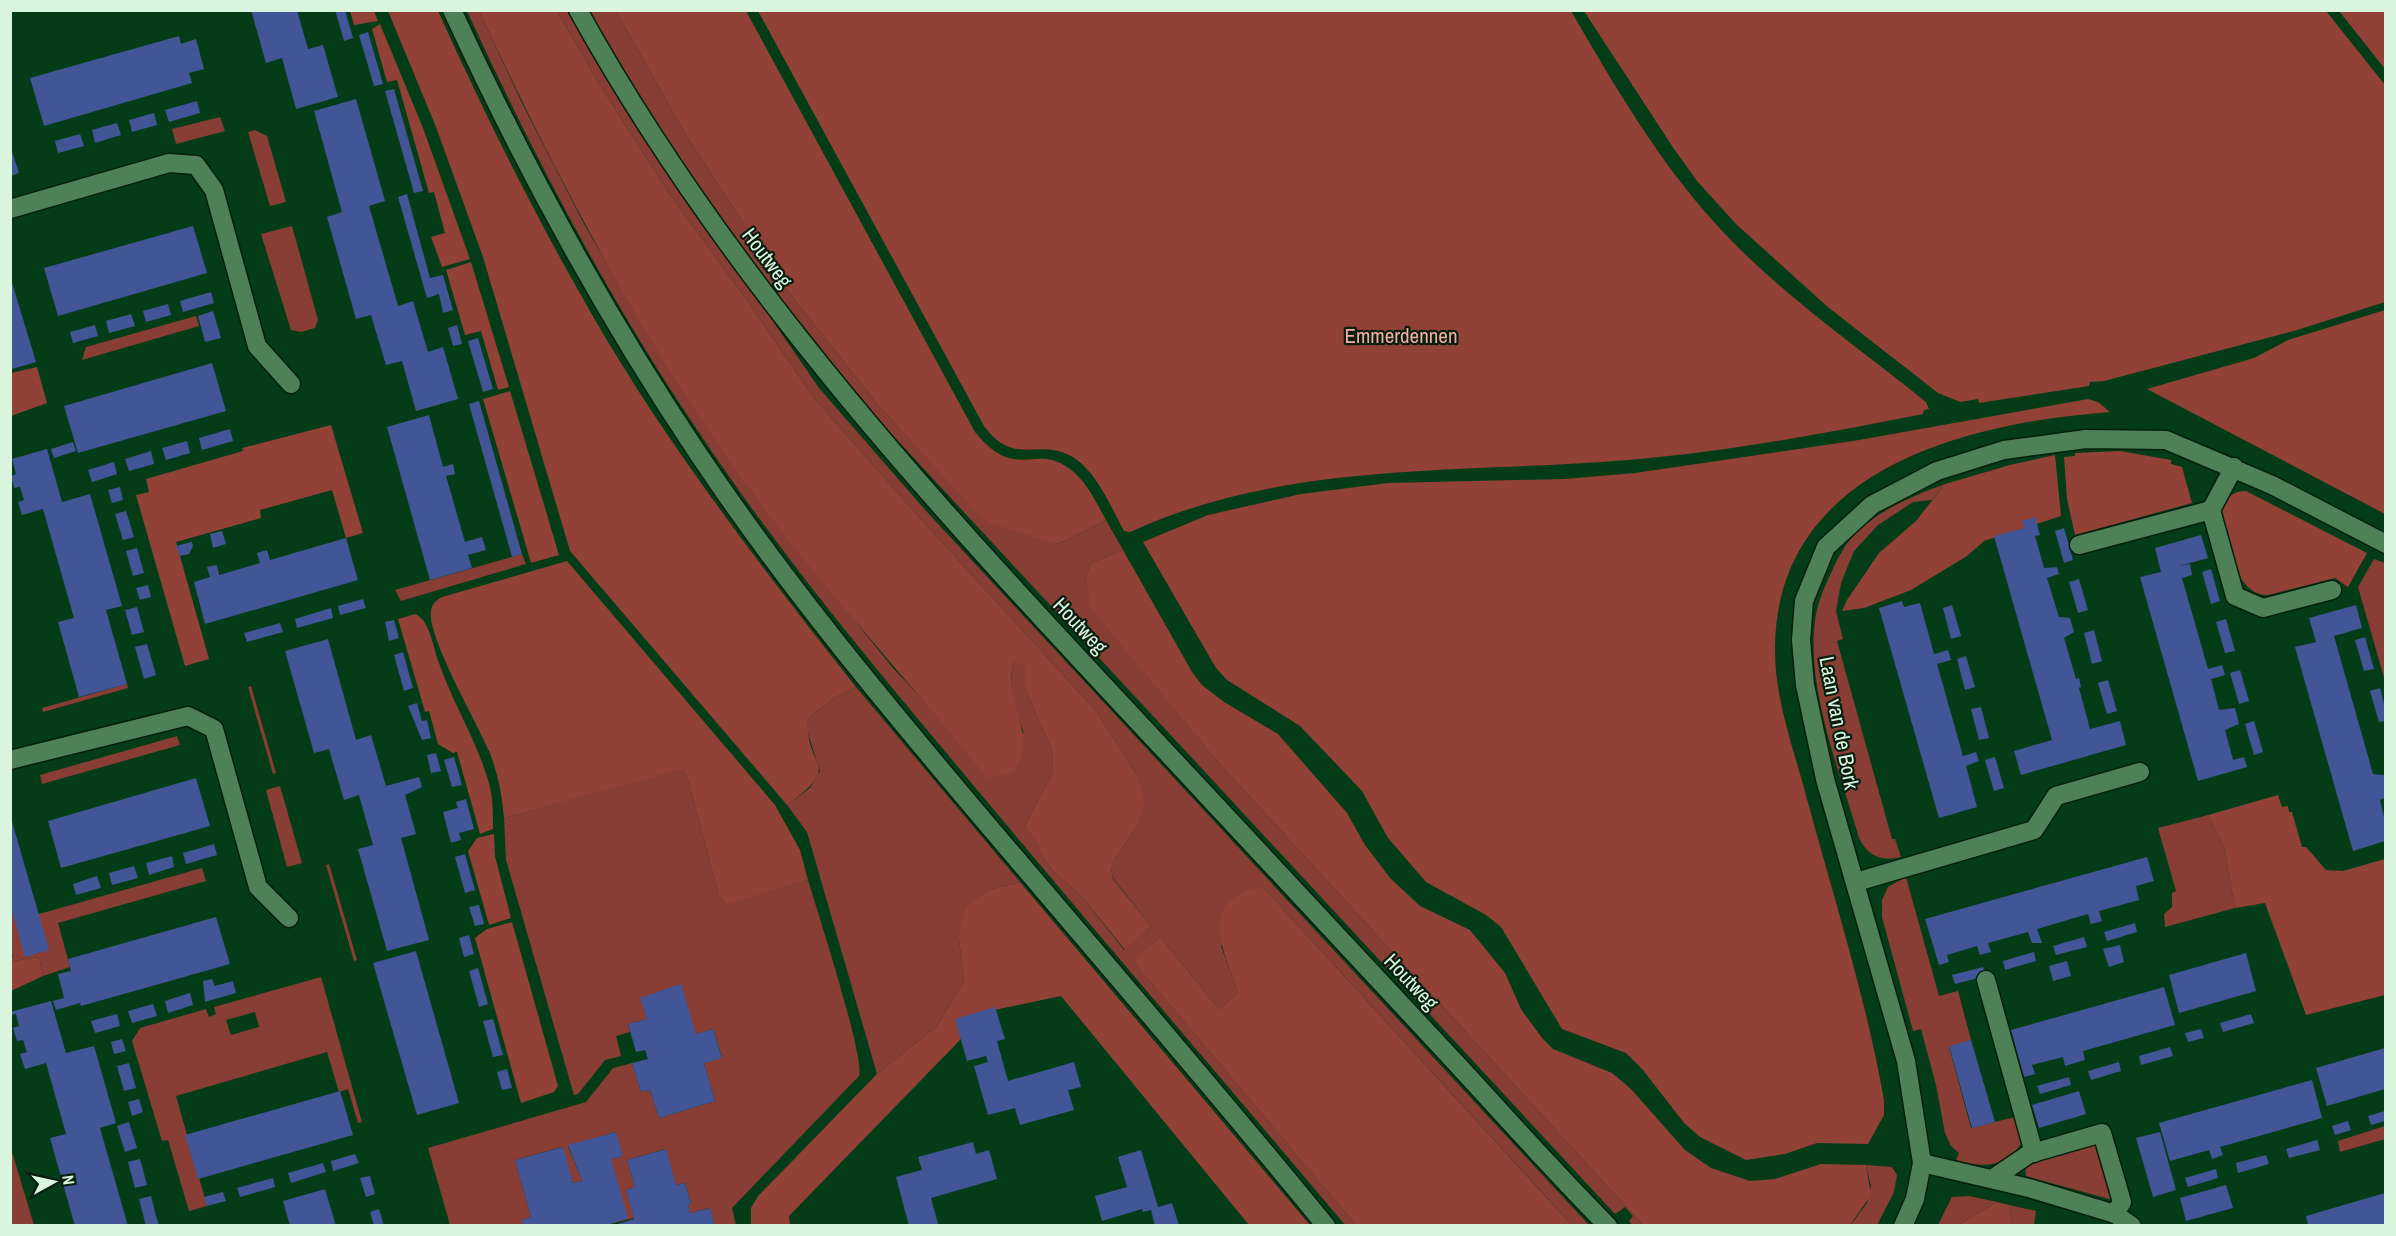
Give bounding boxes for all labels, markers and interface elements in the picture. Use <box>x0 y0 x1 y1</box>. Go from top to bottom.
street label: Houtweg <box>735 222 800 294</box>
park label: Emmerdennen <box>1345 321 1457 350</box>
street label: Houtweg <box>1047 591 1114 661</box>
street label: Laan van de Bork <box>1812 654 1867 792</box>
street label: Houtweg <box>1378 947 1445 1017</box>
north arrow <box>24 1152 84 1212</box>
text: N <box>57 1174 80 1186</box>

